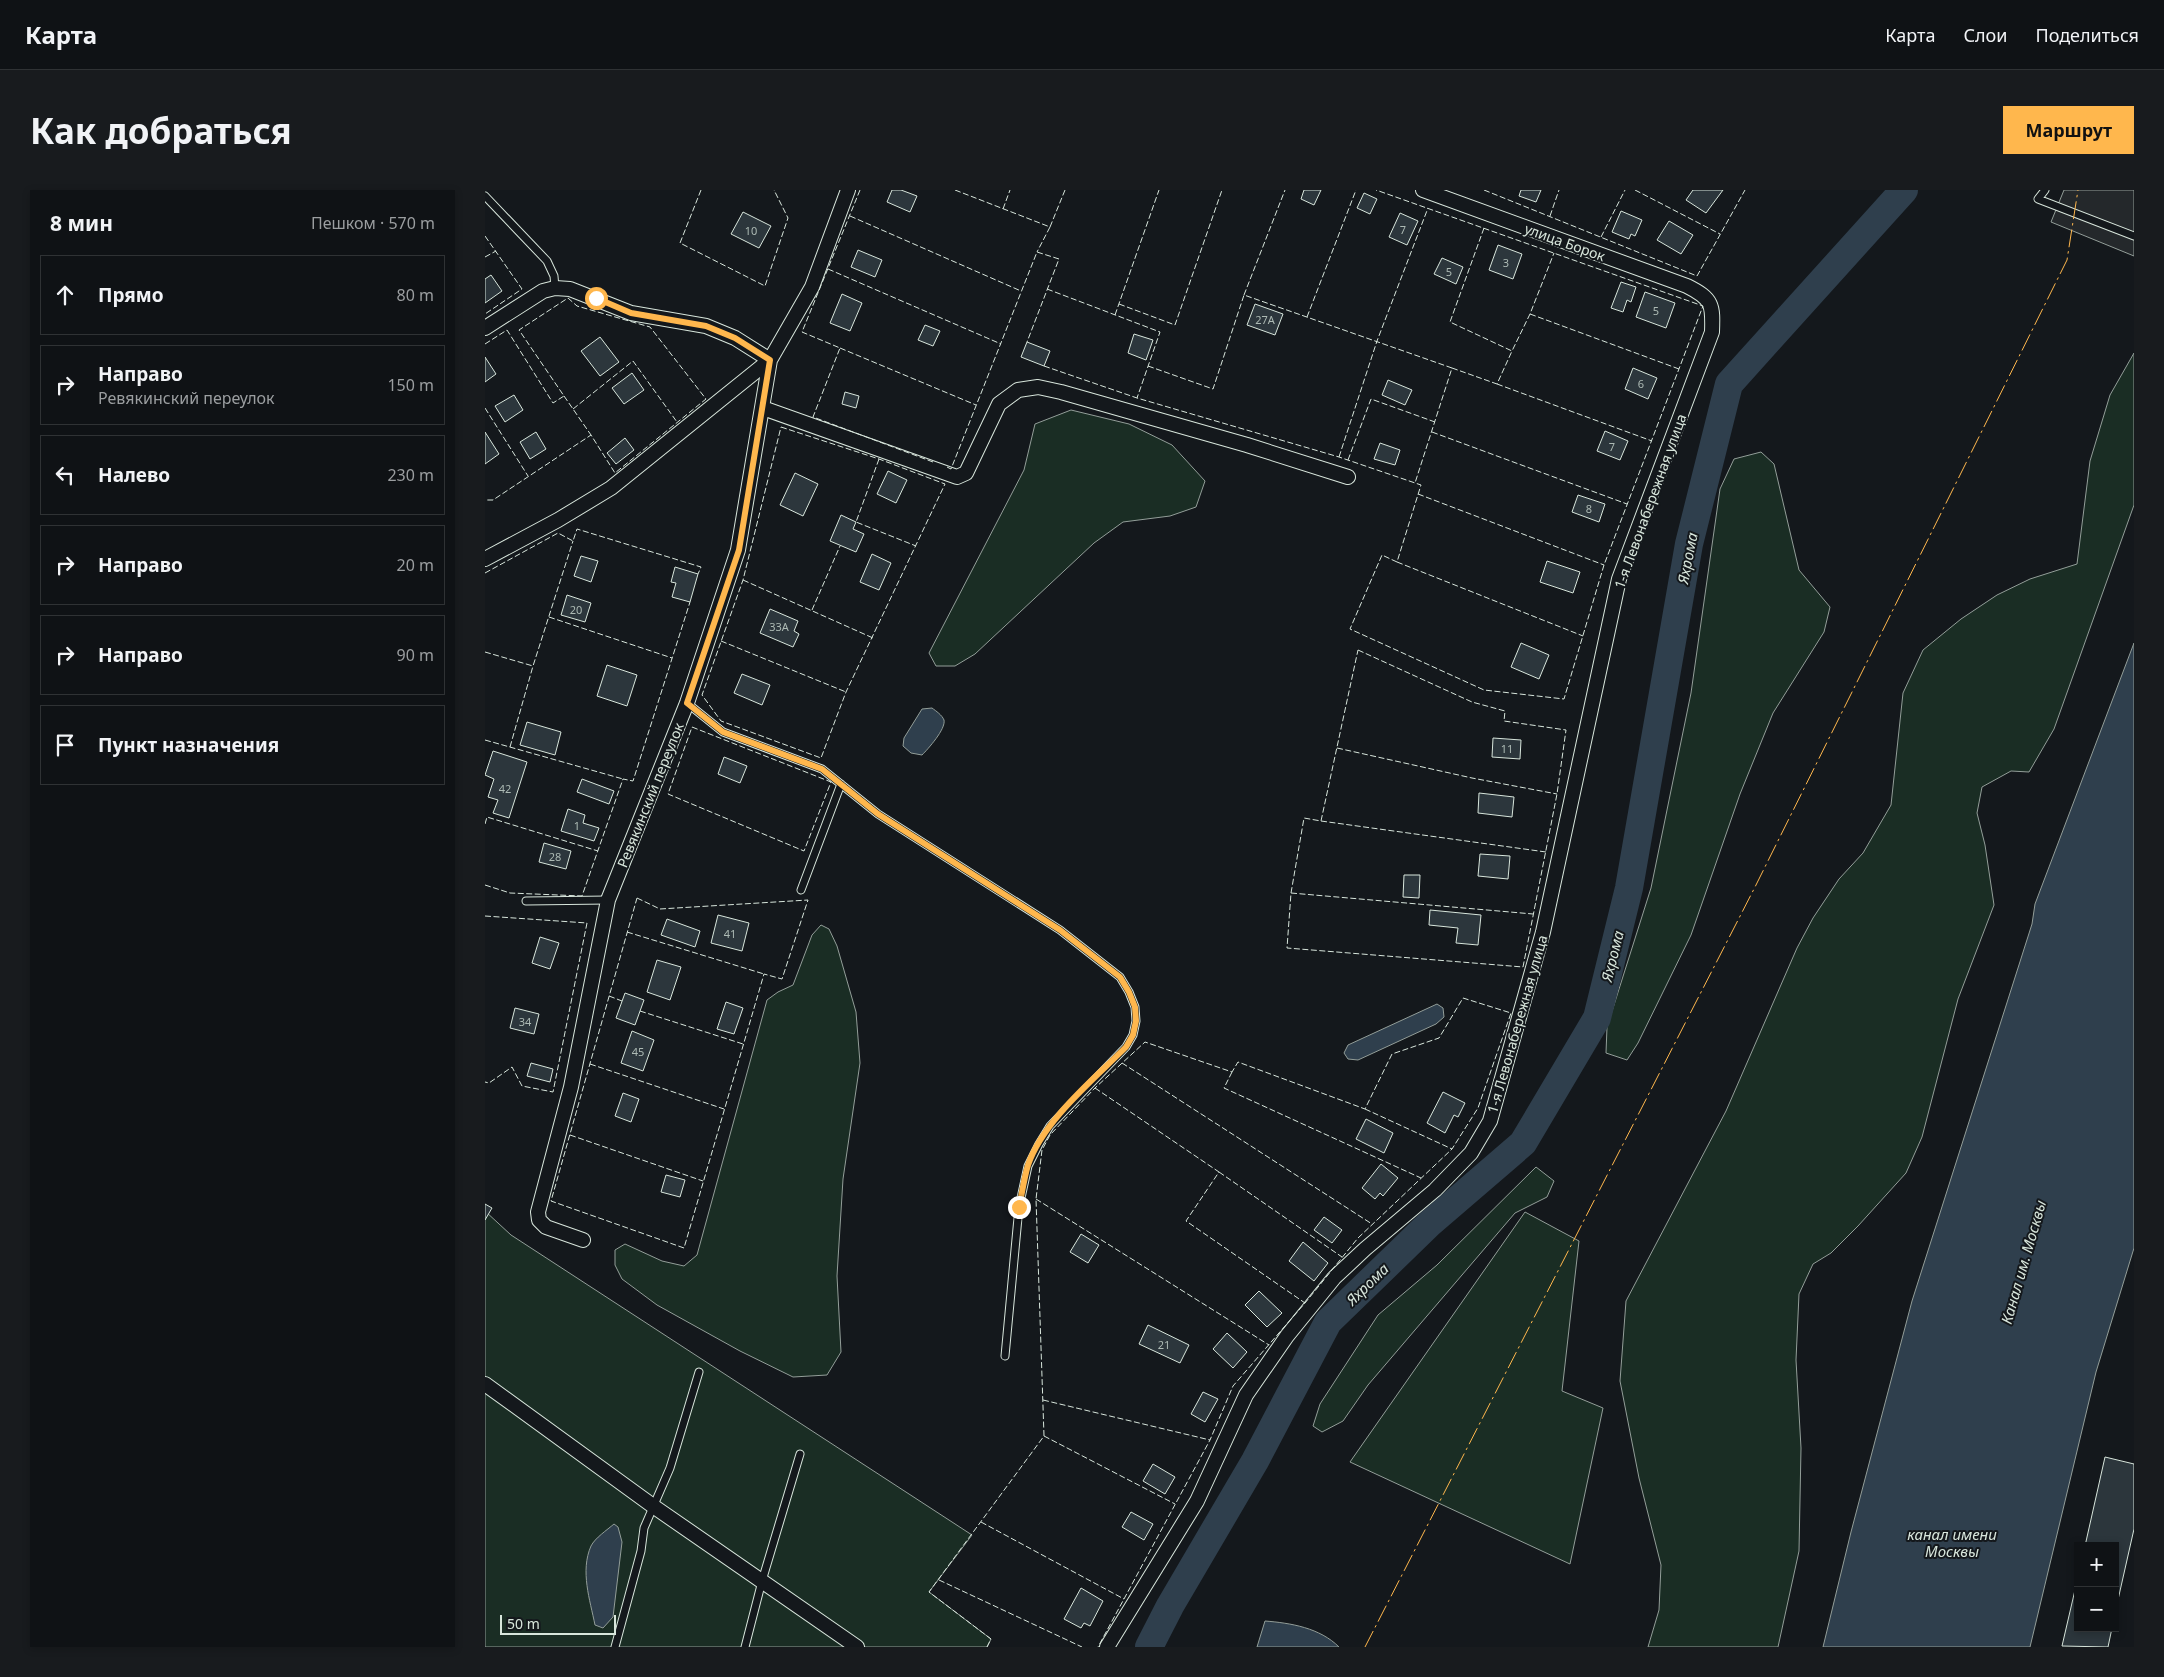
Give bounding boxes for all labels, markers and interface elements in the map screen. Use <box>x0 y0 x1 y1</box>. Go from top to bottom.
text: Карта <box>25 18 97 51</box>
text: Карта <box>1885 23 1935 47</box>
text: Слои <box>1963 23 2007 47</box>
text: Поделиться <box>2035 23 2139 47</box>
button: Маршрут <box>2003 106 2134 154</box>
text: Как добраться <box>30 107 292 154</box>
text: 8 мин <box>50 209 113 237</box>
text: Пешком · 570 m <box>311 212 435 234</box>
street label: улица Борок <box>1522 219 1608 266</box>
house number: 7 <box>1400 222 1406 237</box>
house number: 10 <box>745 223 757 238</box>
house number: 3 <box>1503 255 1509 270</box>
house number: 5 <box>1446 264 1452 279</box>
icon: ahead <box>51 281 79 309</box>
text: Прямо <box>98 282 164 308</box>
text: 80 m <box>397 284 434 306</box>
route start <box>585 287 608 310</box>
house number: 5 <box>1653 303 1659 318</box>
house number: 27А <box>1255 312 1276 327</box>
text: Направо <box>98 361 183 387</box>
icon: right <box>51 371 79 399</box>
text: 150 m <box>387 374 434 396</box>
house number: 6 <box>1638 376 1644 391</box>
text: Ревякинский переулок <box>98 387 275 409</box>
street label: 1-я Левонабережная улица <box>1609 411 1691 591</box>
house number: 7 <box>1609 439 1615 454</box>
icon: left <box>51 461 79 489</box>
text: Налево <box>98 462 170 488</box>
text: 230 m <box>387 464 434 486</box>
house number: 8 <box>1586 501 1592 516</box>
water label: Яхрома <box>1672 530 1702 586</box>
icon: right <box>51 551 79 579</box>
text: Направо <box>98 552 183 578</box>
text: 20 m <box>397 554 434 576</box>
house number: 20 <box>570 602 582 617</box>
house number: 33А <box>769 619 790 634</box>
icon: right <box>51 641 79 669</box>
text: Направо <box>98 642 183 668</box>
text: 90 m <box>397 644 434 666</box>
street label: Ревякинский переулок <box>612 719 688 870</box>
icon: arrive <box>51 731 79 759</box>
text: Пункт назначения <box>98 732 279 758</box>
house number: 11 <box>1501 741 1513 756</box>
house number: 42 <box>499 781 511 796</box>
house number: 1 <box>574 818 580 833</box>
house number: 28 <box>549 849 561 864</box>
house number: 41 <box>724 926 736 941</box>
water label: Яхрома <box>1596 928 1628 985</box>
street label: 1-я Левонабережная улица <box>1482 933 1552 1115</box>
house number: 34 <box>519 1014 532 1029</box>
house number: 45 <box>632 1044 644 1059</box>
route end <box>1008 1196 1031 1219</box>
water label: Канал им. Москвы <box>1996 1198 2050 1326</box>
water label: Яхрома <box>1341 1258 1393 1310</box>
house number: 21 <box>1158 1337 1170 1352</box>
water label: канал имени Москвы <box>1907 1524 1997 1561</box>
map controls <box>2074 1542 2119 1632</box>
button: + <box>2074 1542 2119 1587</box>
button: − <box>2074 1587 2119 1632</box>
scale bar <box>500 1612 616 1635</box>
text: 50 m <box>507 1614 540 1633</box>

